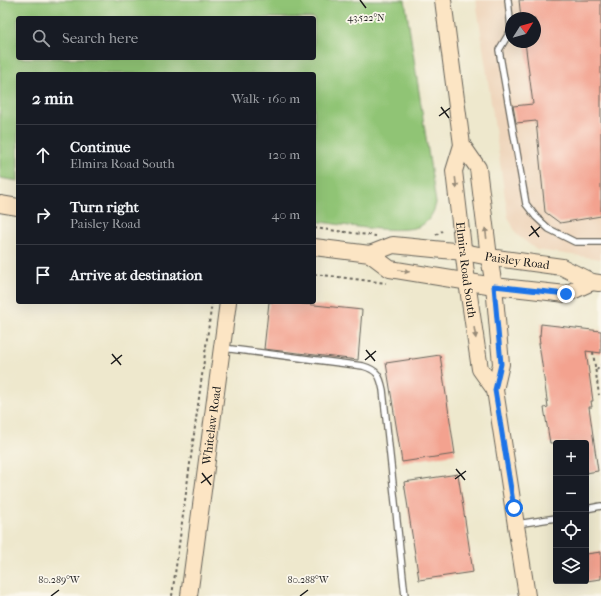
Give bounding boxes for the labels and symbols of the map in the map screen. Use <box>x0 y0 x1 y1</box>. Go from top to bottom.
text: 43.522°N <box>347 12 385 24</box>
north arrow <box>505 12 541 48</box>
one-way arrow <box>452 177 459 189</box>
street label: Elmira Road South <box>453 221 479 319</box>
one-way arrow <box>483 227 489 239</box>
street label: Paisley Road <box>483 249 551 272</box>
one-way arrow <box>398 268 410 274</box>
route end <box>557 285 575 303</box>
one-way arrow <box>472 326 478 339</box>
street label: Whitelaw Road <box>199 385 224 467</box>
route start <box>505 499 523 517</box>
text: 80.289°W <box>38 574 81 586</box>
text: 80.288°W <box>287 574 330 586</box>

